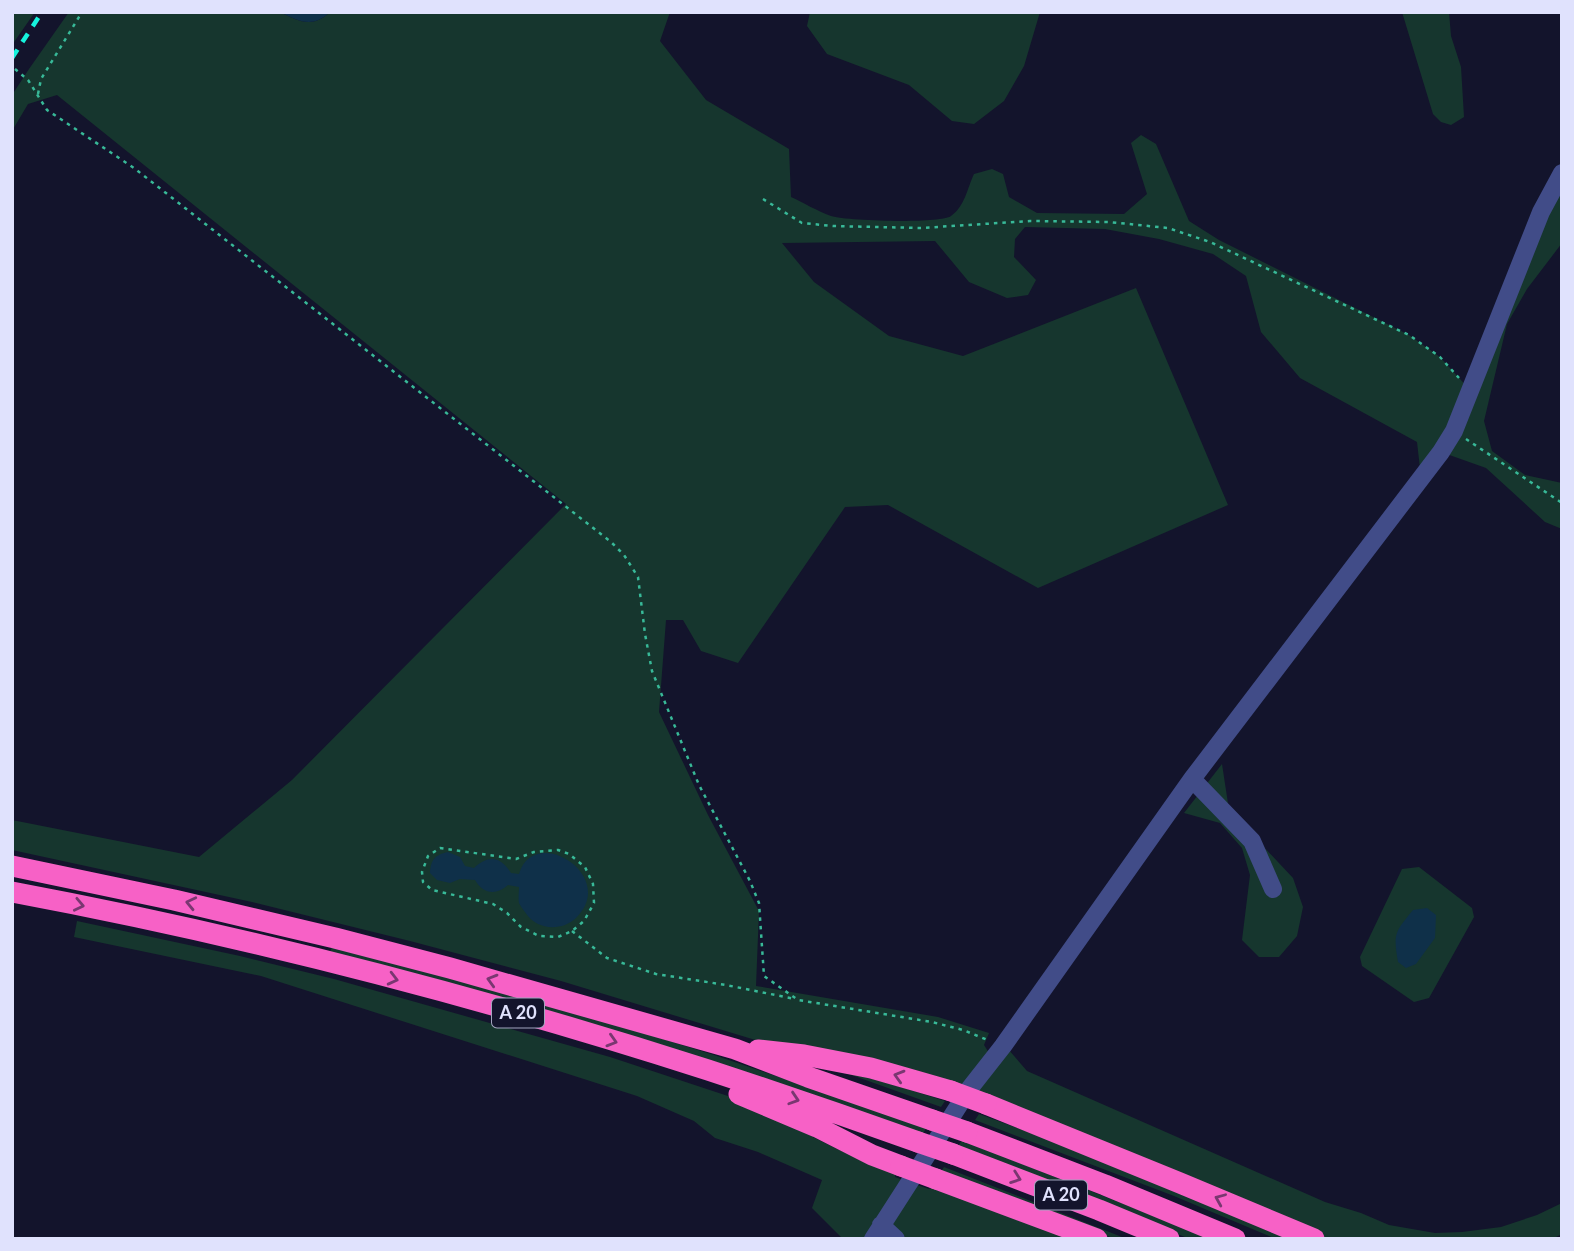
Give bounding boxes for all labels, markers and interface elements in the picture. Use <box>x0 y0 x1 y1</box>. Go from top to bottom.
one-way arrow <box>73 897 85 912</box>
one-way arrow <box>185 897 197 912</box>
one-way arrow <box>387 971 399 985</box>
one-way arrow <box>486 974 498 989</box>
road number: A 20 <box>492 998 544 1028</box>
one-way arrow <box>606 1032 618 1047</box>
one-way arrow <box>894 1069 906 1084</box>
one-way arrow <box>788 1091 800 1105</box>
one-way arrow <box>1010 1170 1022 1184</box>
road number: A 20 <box>1035 1180 1087 1210</box>
one-way arrow <box>1215 1194 1227 1208</box>

